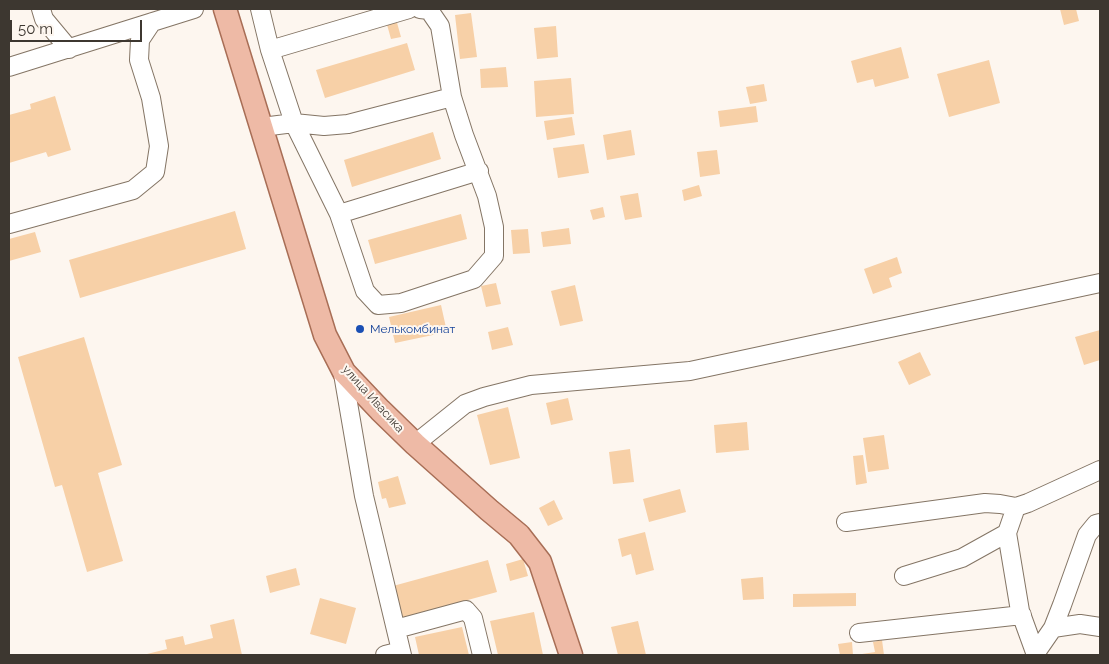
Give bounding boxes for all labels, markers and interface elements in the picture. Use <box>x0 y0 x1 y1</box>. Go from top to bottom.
scale bar <box>12 10 145 42</box>
text: 50 m <box>18 20 53 38</box>
place label: Мелькомбинат <box>370 322 455 336</box>
marker: Мелькомбинат <box>354 323 366 335</box>
street label: улица Ивасика <box>339 362 407 436</box>

